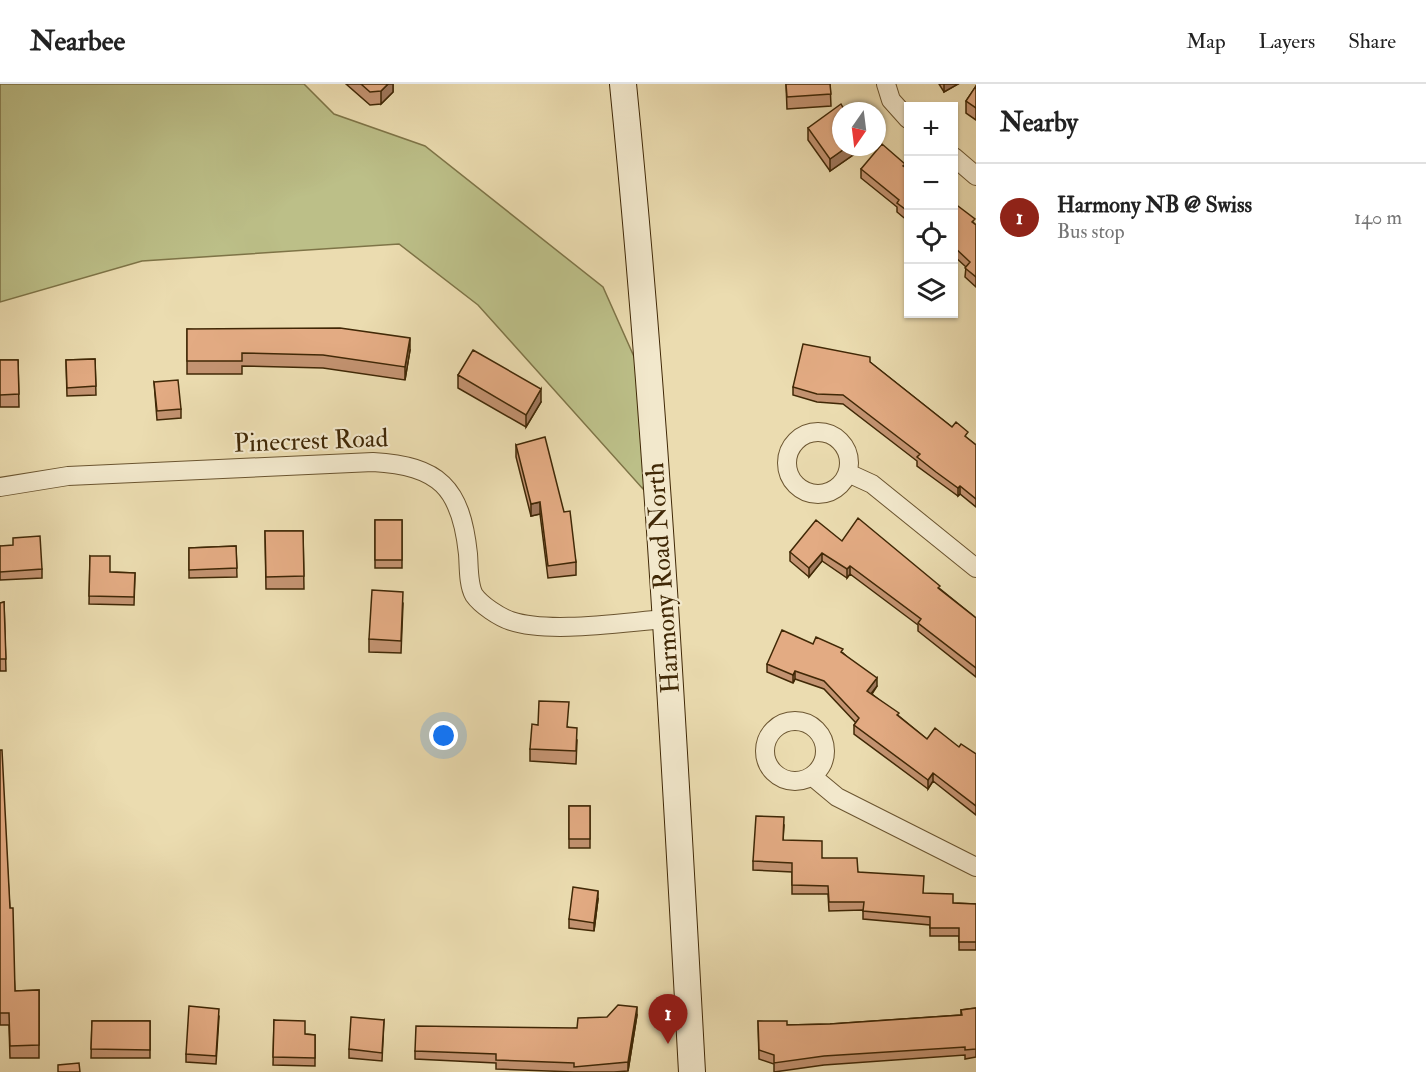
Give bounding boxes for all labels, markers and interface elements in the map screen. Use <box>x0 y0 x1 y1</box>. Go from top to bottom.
text: Nearbee <box>30 24 125 59</box>
text: Map <box>1186 28 1226 55</box>
text: Layers <box>1259 28 1315 55</box>
text: Share <box>1348 28 1396 55</box>
north arrow <box>832 102 886 156</box>
map controls <box>904 102 958 318</box>
button: + <box>904 102 958 156</box>
text: Nearby <box>1000 107 1078 139</box>
button: − <box>904 156 958 210</box>
text: Harmony NB @ Swiss <box>1057 191 1252 219</box>
text: 1 <box>1016 205 1023 230</box>
text: 140 m <box>1354 205 1402 230</box>
button: locate <box>904 210 958 264</box>
text: Bus stop <box>1057 219 1125 244</box>
button: layers <box>904 264 958 318</box>
street label: Pinecrest Road <box>233 422 389 460</box>
street label: Harmony Road North <box>639 461 687 694</box>
your location <box>429 721 458 750</box>
pin: 1 <box>648 994 688 1044</box>

